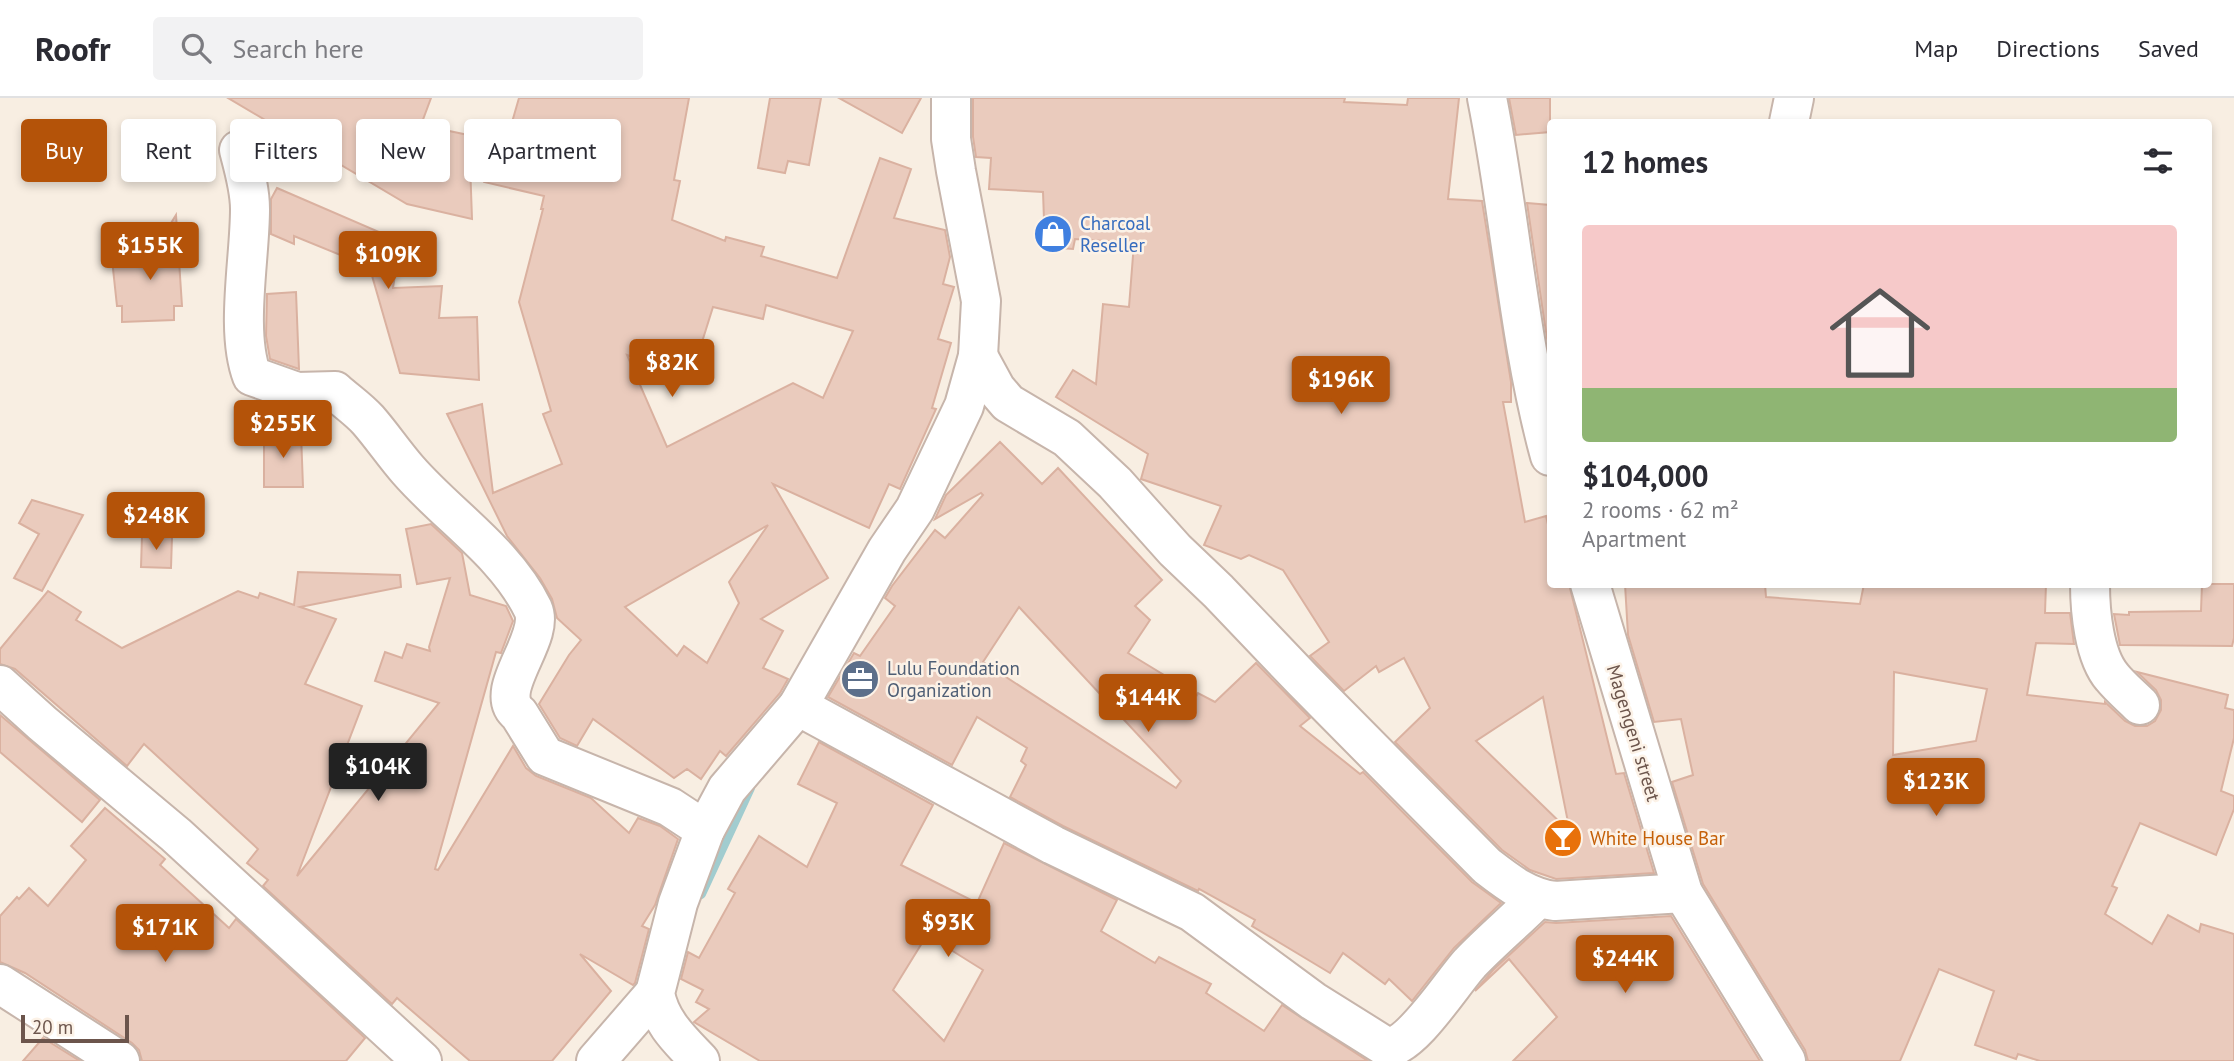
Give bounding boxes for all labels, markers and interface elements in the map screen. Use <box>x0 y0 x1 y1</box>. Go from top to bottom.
search box <box>153 17 643 80</box>
text: Roofr <box>35 27 111 70</box>
icon: search <box>177 29 215 67</box>
text: Search here <box>233 32 364 65</box>
text: Map <box>1914 33 1958 64</box>
text: Directions <box>1996 33 2100 64</box>
text: Saved <box>2138 33 2199 64</box>
chip: Buy <box>21 119 107 182</box>
chip: Rent <box>121 119 216 182</box>
chip: Filters <box>230 119 342 182</box>
chip: New <box>356 119 450 182</box>
chip: Apartment <box>464 119 621 182</box>
text: 12 homes <box>1582 142 1708 181</box>
icon: filters <box>2139 142 2177 180</box>
place label: Charcoal Reseller <box>1080 211 1151 257</box>
shop icon: Charcoal Reseller <box>1032 213 1074 255</box>
pin: $155K <box>101 222 199 282</box>
text: $155K <box>117 230 183 259</box>
pin: $109K <box>339 232 437 291</box>
text: $109K <box>355 239 421 268</box>
icon: home <box>1817 270 1943 396</box>
pin: $82K <box>631 340 713 399</box>
text: $82K <box>645 347 699 376</box>
pin: $196K <box>1292 356 1390 416</box>
text: $196K <box>1308 364 1374 393</box>
pin: $255K <box>234 400 332 460</box>
text: $255K <box>250 408 316 437</box>
text: $104,000 <box>1582 456 1709 495</box>
pin: $248K <box>107 492 205 552</box>
text: 2 rooms · 62 m² <box>1582 495 1739 524</box>
text: $248K <box>123 500 189 529</box>
text: Apartment <box>1582 524 1686 553</box>
place label: Lulu Foundation Organization <box>887 656 1020 702</box>
office icon: Lulu Foundation Organization <box>839 658 881 700</box>
street label: Magengeni street <box>1602 662 1666 805</box>
pin: $144K <box>1099 674 1197 734</box>
text: $144K <box>1115 682 1181 711</box>
pin: $104K <box>329 744 427 803</box>
text: $104K <box>345 751 411 780</box>
pin: $123K <box>1887 758 1985 818</box>
text: $123K <box>1903 766 1969 795</box>
bar icon: White House Bar <box>1542 817 1584 859</box>
place label: White House Bar <box>1590 826 1726 850</box>
pin: $93K <box>907 900 989 959</box>
pin: $171K <box>116 904 214 964</box>
text: $93K <box>921 907 975 936</box>
text: $171K <box>132 912 198 941</box>
pin: $244K <box>1576 936 1674 995</box>
text: $244K <box>1592 943 1658 972</box>
scale bar <box>21 1012 130 1044</box>
text: 20 m <box>32 1015 73 1039</box>

